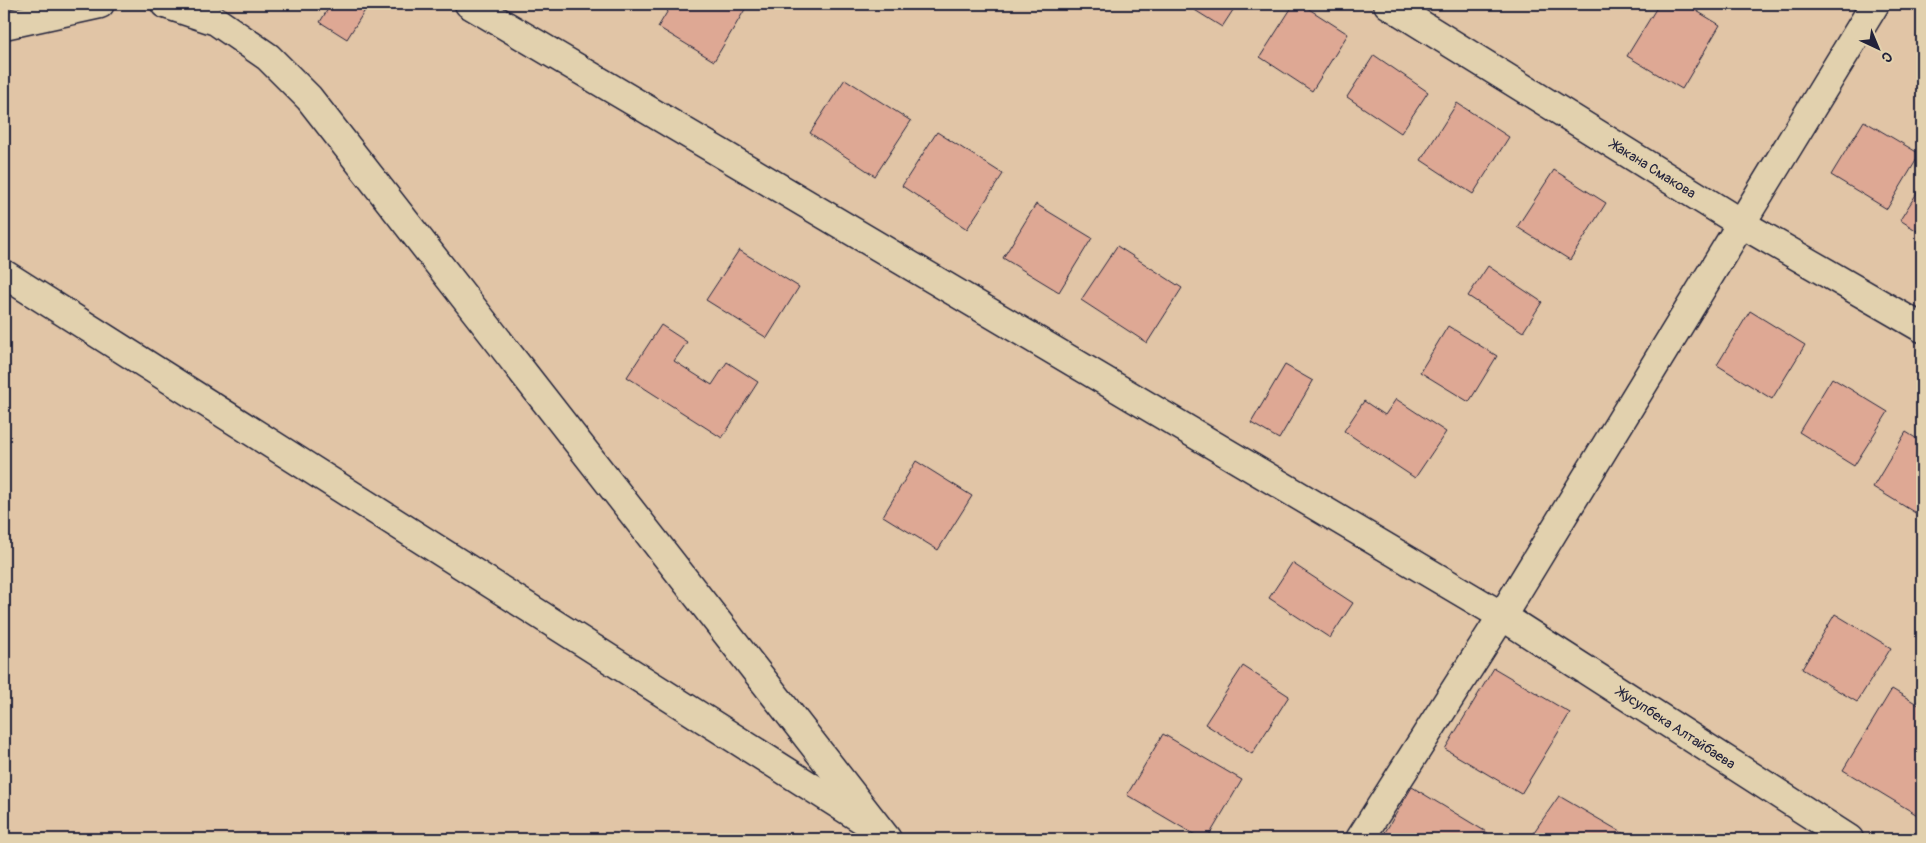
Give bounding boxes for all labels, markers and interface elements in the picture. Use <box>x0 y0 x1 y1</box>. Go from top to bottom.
north arrow <box>1854 22 1904 72</box>
text: С <box>1877 48 1896 66</box>
street label: Жакана Смакова <box>1605 135 1699 202</box>
street label: Жусупбека Алтайбаева <box>1612 682 1738 773</box>

